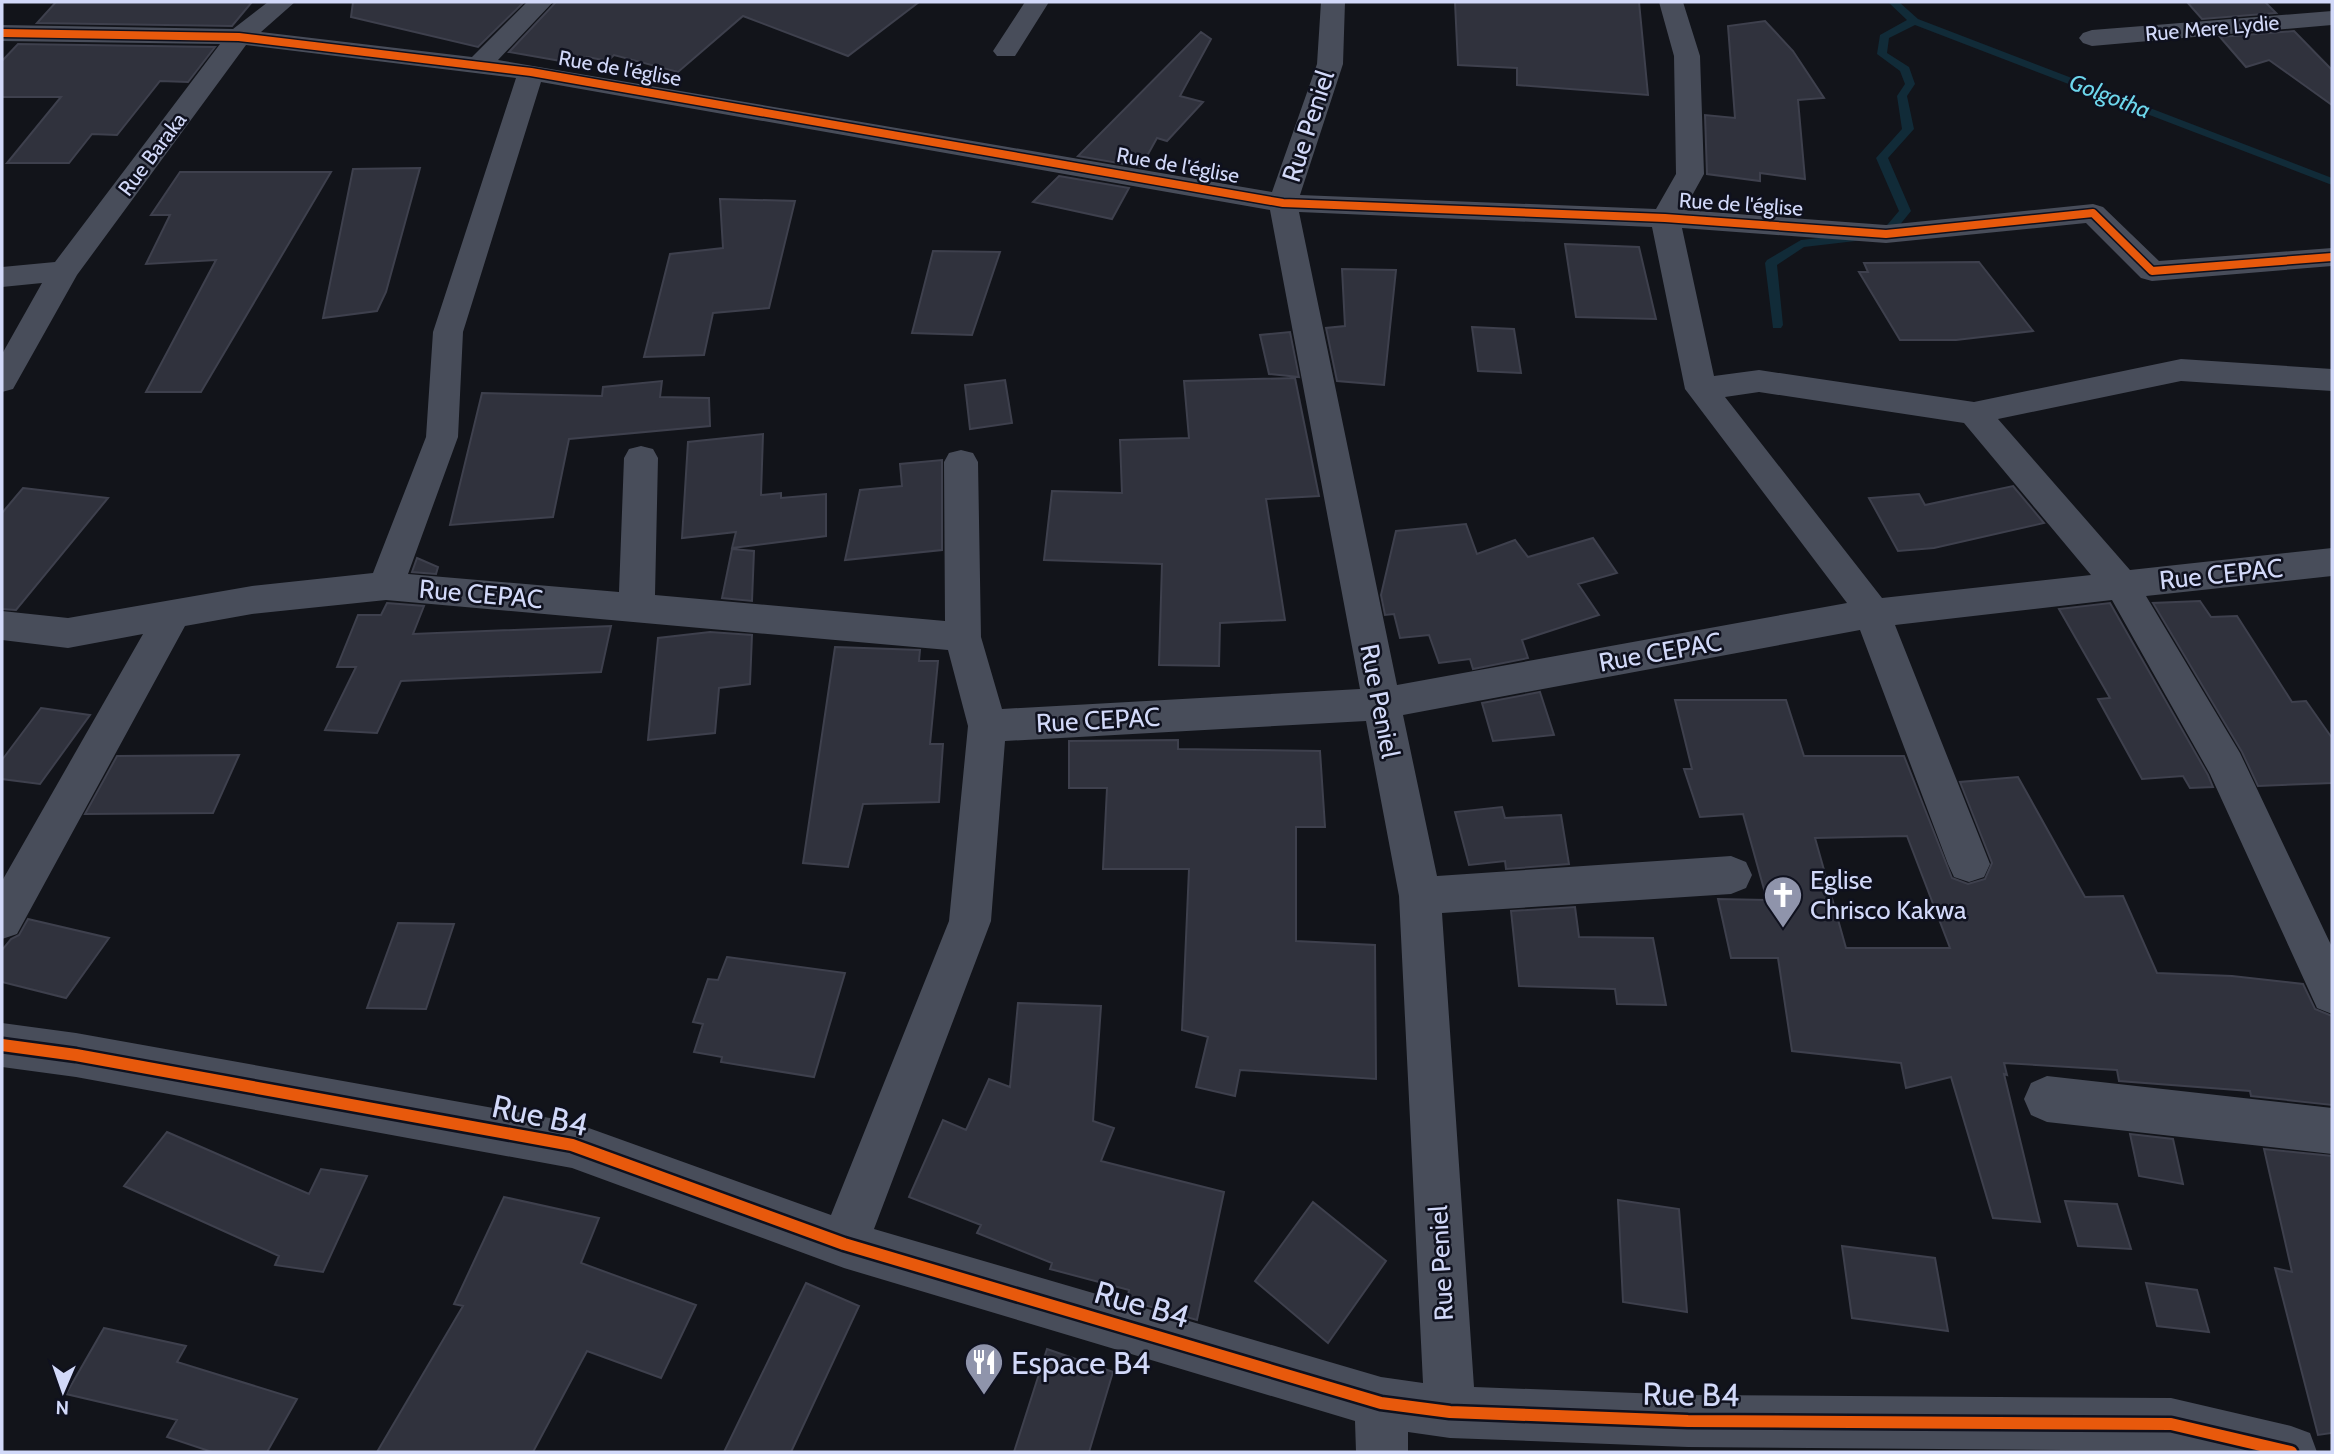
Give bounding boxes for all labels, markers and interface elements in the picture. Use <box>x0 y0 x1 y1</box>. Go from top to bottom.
street label: Rue Mere Lydie <box>2144 10 2280 46</box>
street label: Rue de l'église <box>557 45 683 91</box>
street label: Rue Peniel <box>1275 66 1341 186</box>
water label: Golgotha <box>2065 68 2155 124</box>
street label: Rue Baraka <box>113 108 191 200</box>
street label: Rue de l'église <box>1115 142 1241 188</box>
street label: Rue de l'église <box>1678 187 1804 221</box>
street label: Rue CEPAC <box>2158 552 2284 596</box>
street label: Rue CEPAC <box>418 573 544 615</box>
street label: Rue CEPAC <box>1596 625 1724 679</box>
street label: Rue Peniel <box>1353 641 1407 761</box>
street label: Rue CEPAC <box>1035 701 1161 739</box>
place label: Eglise Chrisco Kakwa <box>1810 864 1967 926</box>
church icon: Eglise Chrisco Kakwa <box>1762 874 1804 929</box>
street label: Rue B4 <box>489 1086 591 1144</box>
street label: Rue Peniel <box>1422 1204 1460 1322</box>
street label: Rue B4 <box>1090 1272 1194 1336</box>
restaurant icon: Espace B4 <box>963 1341 1005 1396</box>
place label: Espace B4 <box>1011 1343 1151 1382</box>
north arrow <box>28 1356 98 1426</box>
street label: Rue B4 <box>1642 1374 1740 1414</box>
text: N <box>55 1396 70 1419</box>

